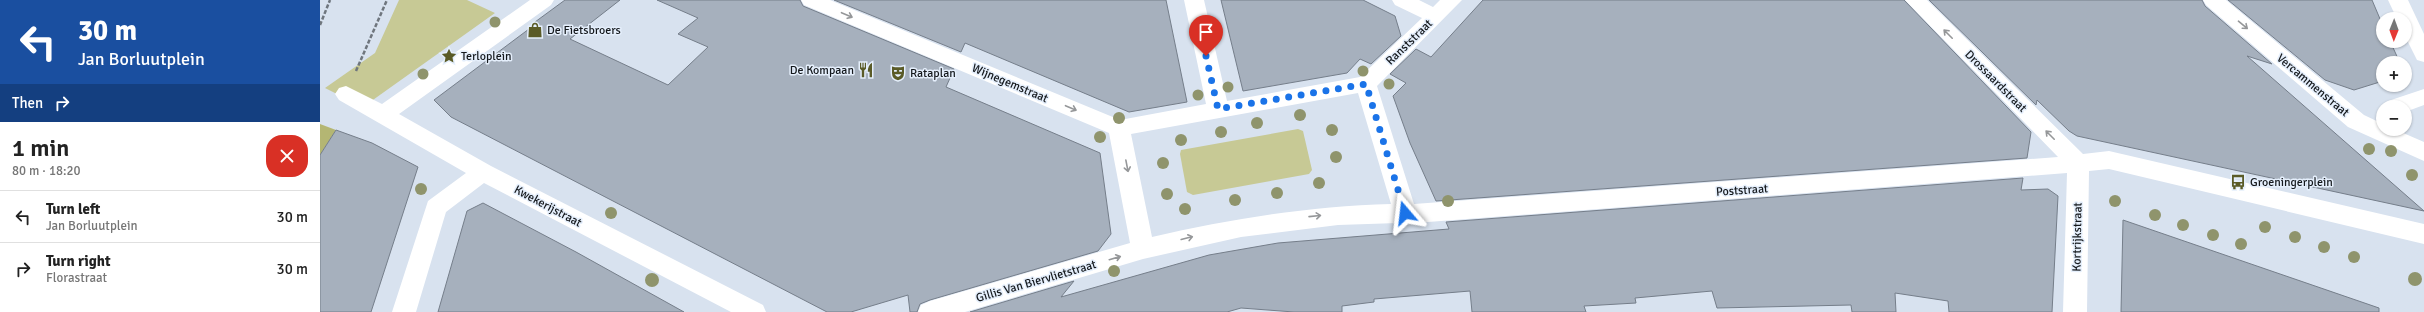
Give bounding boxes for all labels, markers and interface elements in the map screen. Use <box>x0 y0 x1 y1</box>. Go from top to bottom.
one-way arrow <box>841 12 853 19</box>
north arrow <box>2376 12 2412 48</box>
map controls <box>2376 12 2412 136</box>
text: 30 m <box>78 14 137 48</box>
pin <box>1189 15 1223 56</box>
icon: left <box>12 16 64 68</box>
street label: Ranststraat <box>1383 16 1436 68</box>
shop icon: De Fietsbroers <box>526 21 544 39</box>
icon: arrive <box>1195 21 1217 43</box>
one-way arrow <box>2238 21 2248 30</box>
place label: De Fietsbroers <box>547 23 621 38</box>
one-way arrow <box>1943 29 1953 39</box>
place icon: Terloplein <box>440 47 458 65</box>
street label: Drossaardstraat <box>1962 47 2030 115</box>
text: Jan Borluutplein <box>78 48 205 70</box>
place label: Terloplein <box>461 49 512 64</box>
street label: Vercammenstraat <box>2273 51 2352 120</box>
button: + <box>2376 56 2412 92</box>
restaurant icon: De Kompaan <box>857 61 875 79</box>
street label: Wijnegemstraat <box>969 61 1050 106</box>
place label: De Kompaan <box>790 63 854 78</box>
theatre icon: Rataplan <box>889 64 907 82</box>
place label: Rataplan <box>910 66 956 81</box>
icon: right <box>51 92 73 114</box>
text: Then <box>12 94 43 112</box>
button: − <box>2376 100 2412 136</box>
one-way arrow <box>1064 105 1076 112</box>
one-way arrow <box>2045 130 2055 140</box>
text: 1 min <box>12 133 69 163</box>
button: close <box>266 135 308 177</box>
one-way arrow <box>1123 160 1131 173</box>
text: 80 m · 18:20 <box>12 163 81 179</box>
bus stop icon: Groeningerplein <box>2229 173 2247 191</box>
place label: Groeningerplein <box>2250 175 2333 190</box>
street label: Poststraat <box>1715 181 1769 200</box>
street label: Kwekerijstraat <box>511 182 584 231</box>
position arrow <box>1384 192 1426 234</box>
text: Turn left <box>46 200 100 218</box>
street label: Kortrijkstraat <box>2069 202 2086 272</box>
icon: left <box>12 206 34 228</box>
text: 30 m <box>277 208 308 226</box>
one-way arrow <box>1308 213 1321 220</box>
text: Jan Borluutplein <box>46 218 138 234</box>
one-way arrow <box>1180 234 1193 242</box>
text: Turn right <box>46 252 111 270</box>
one-way arrow <box>1108 254 1121 261</box>
street label: Gillis Van Biervlietstraat <box>974 257 1098 306</box>
icon: right <box>12 258 34 280</box>
text: 30 m <box>277 260 308 278</box>
text: Florastraat <box>46 270 107 286</box>

